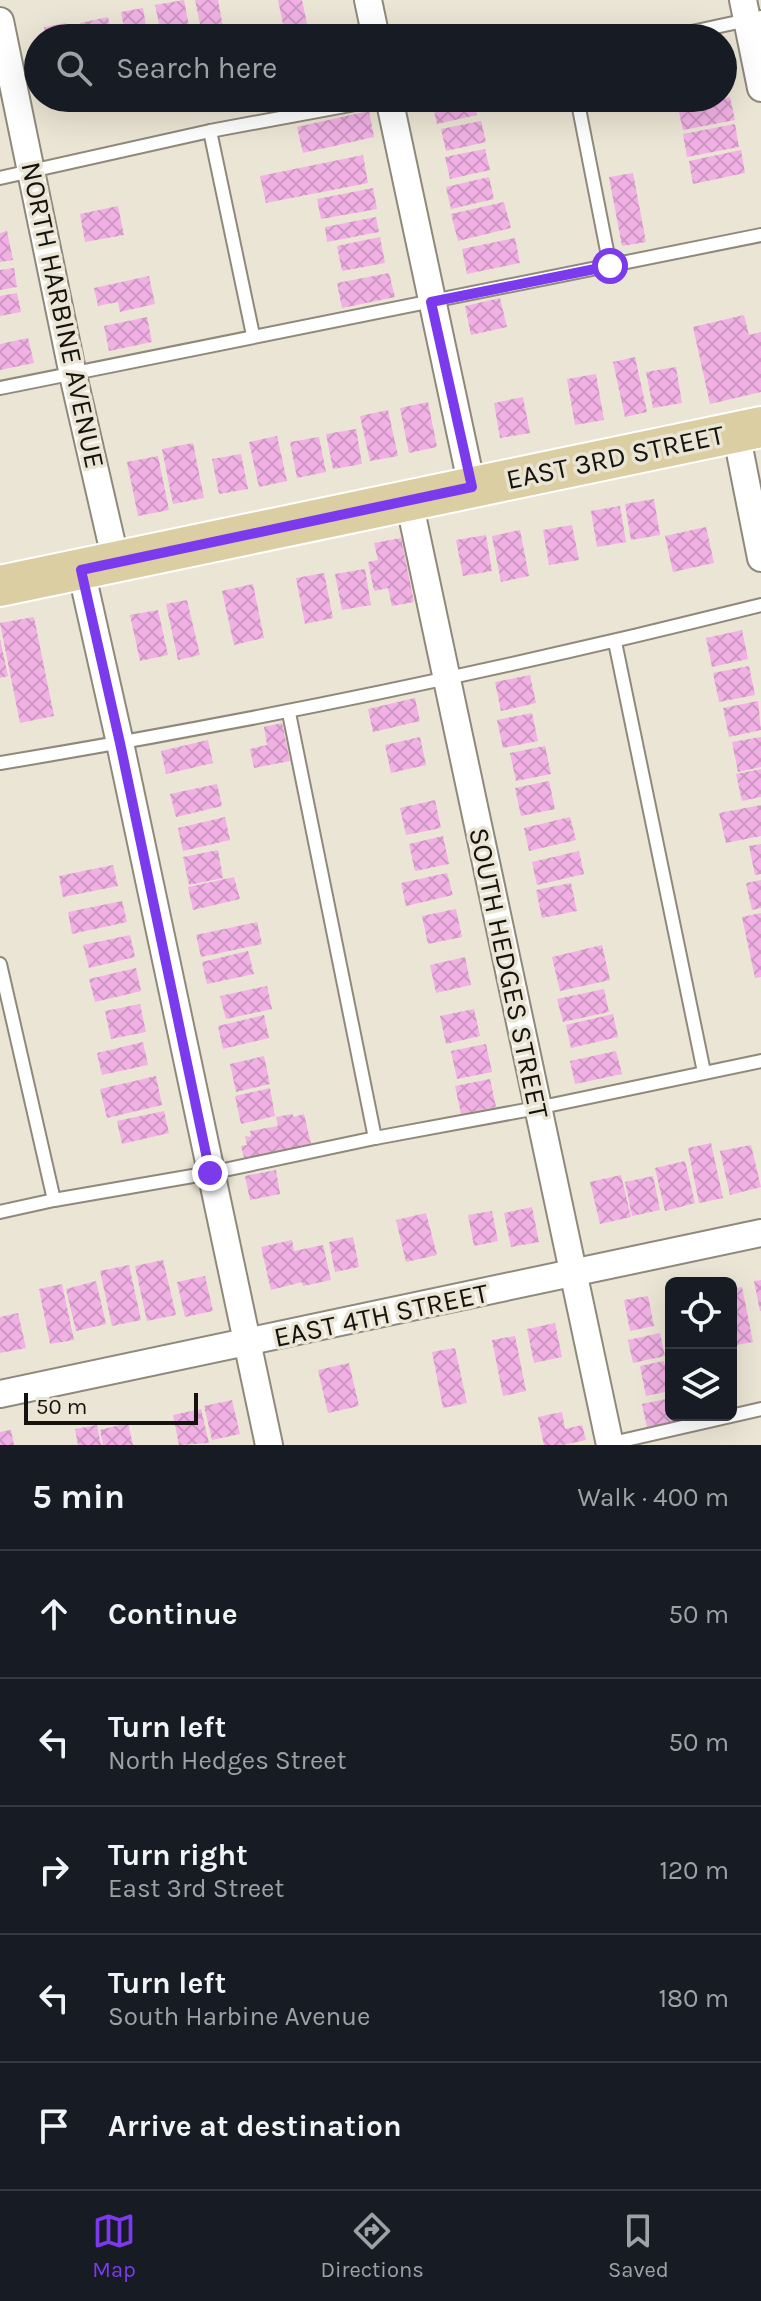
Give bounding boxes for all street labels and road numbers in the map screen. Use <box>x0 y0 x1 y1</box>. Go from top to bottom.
street label: NORTH HARBINE AVENUE <box>14 159 112 471</box>
street label: EAST 3RD STREET <box>503 418 727 496</box>
street label: SOUTH HEDGES STREET <box>462 825 556 1121</box>
street label: EAST 4TH STREET <box>271 1276 491 1354</box>

